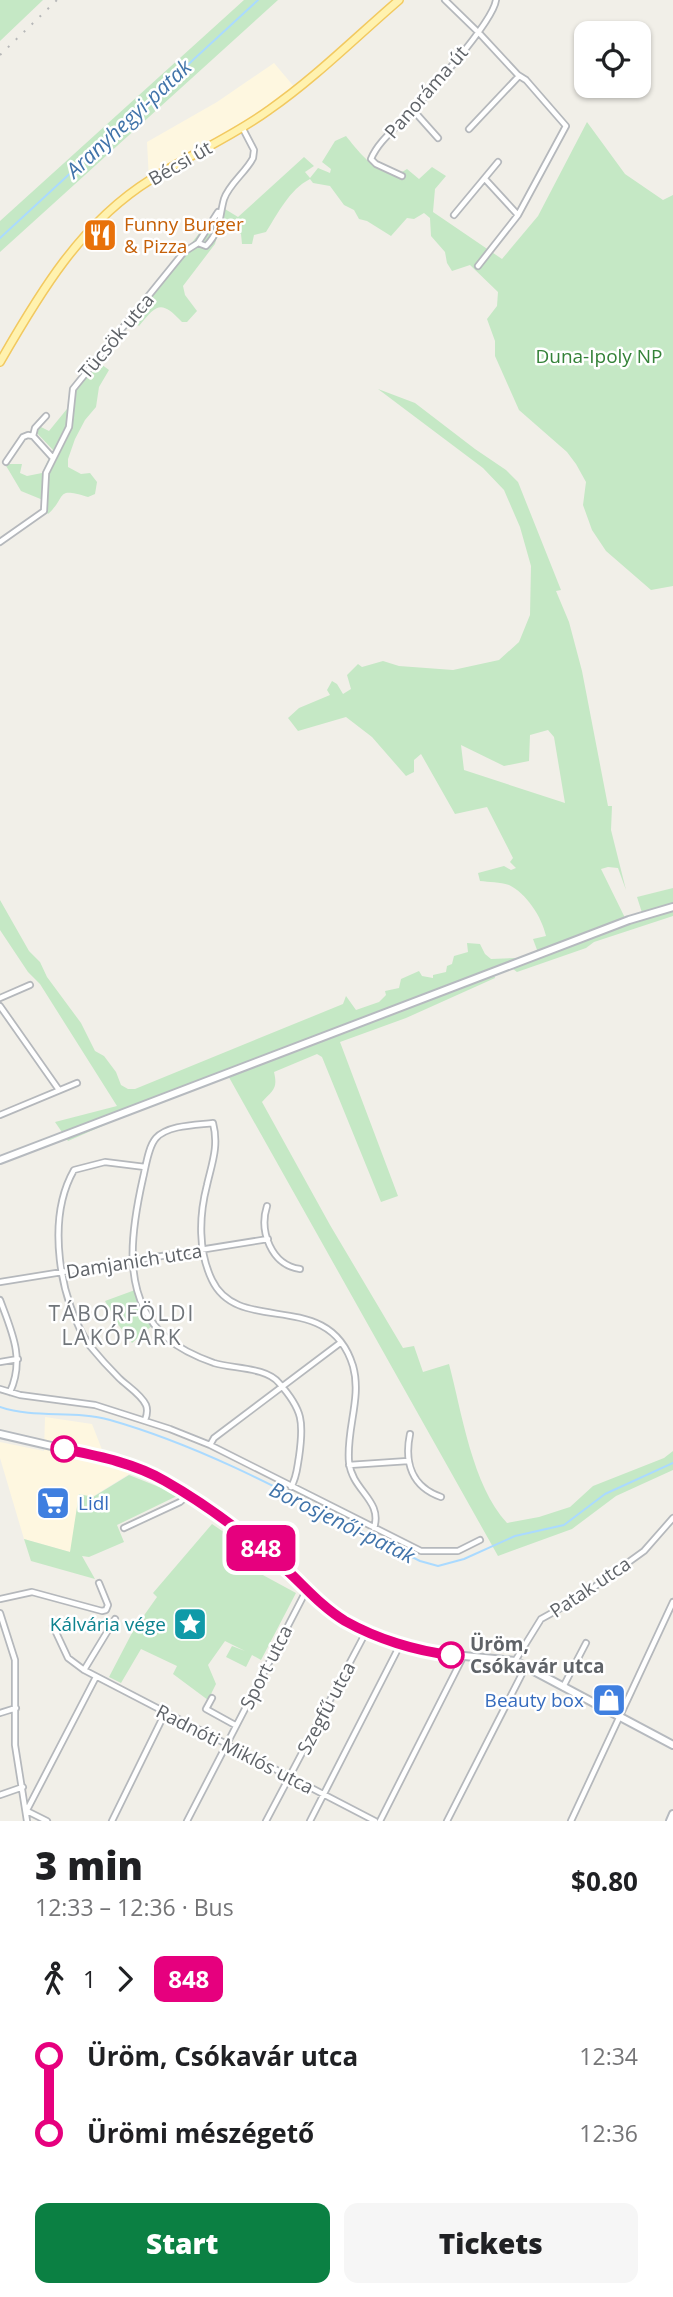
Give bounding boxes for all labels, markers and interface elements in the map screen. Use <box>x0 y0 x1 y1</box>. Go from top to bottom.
map controls <box>574 21 651 98</box>
button: locate <box>574 21 651 98</box>
street label: Panoráma út <box>378 40 474 144</box>
water label: Aranyhegyi-patak <box>58 52 198 185</box>
street label: Bécsi út <box>144 134 217 192</box>
place label: Funny Burger & Pizza <box>124 211 244 259</box>
restaurant icon: Funny Burger & Pizza <box>81 216 119 254</box>
street label: Tücsök utca <box>72 288 160 384</box>
park label: Duna-Ipoly NP <box>535 343 663 369</box>
street label: Damjanich utca <box>64 1237 204 1285</box>
district label: TÁBORFÖLDI LAKÓPARK <box>49 1299 195 1351</box>
unlabelled marker <box>51 1436 77 1462</box>
water label: Borosjenői-patak <box>265 1475 420 1570</box>
supermarket icon: Lidl <box>34 1484 72 1522</box>
place label: Lidl <box>78 1490 109 1516</box>
line badge: 848 <box>221 1525 301 1571</box>
text: 848 <box>240 1531 282 1564</box>
street label: Patak utca <box>544 1550 636 1624</box>
place icon: Kálvária vége <box>171 1605 209 1643</box>
place label: Kálvária vége <box>50 1611 166 1637</box>
street label: Sport utca <box>234 1621 298 1713</box>
place label: Üröm, Csókavár utca <box>470 1631 604 1679</box>
marker: Üröm, Csókavár utca <box>438 1642 464 1668</box>
street label: Szegfű utca <box>291 1657 361 1759</box>
shop icon: Beauty box <box>590 1681 628 1719</box>
place label: Beauty box <box>485 1687 584 1713</box>
street label: Radnóti Miklós utca <box>152 1698 318 1800</box>
text: 3 min <box>35 1839 143 1891</box>
text: $0.80 <box>571 1863 638 1899</box>
text: 12:33 – 12:36 · Bus <box>35 1891 234 1923</box>
icon: walk <box>35 1960 73 1998</box>
icon: forward <box>106 1960 144 1998</box>
text: 848 <box>168 1962 209 1995</box>
text: 1 <box>83 1963 96 1995</box>
text: Üröm, Csókavár utca <box>87 2038 358 2074</box>
text: 12:34 <box>579 2040 638 2072</box>
text: Ürömi mészégető <box>87 2115 314 2151</box>
text: 12:36 <box>579 2117 638 2149</box>
button: Start <box>35 2203 330 2283</box>
button: Tickets <box>344 2203 638 2283</box>

